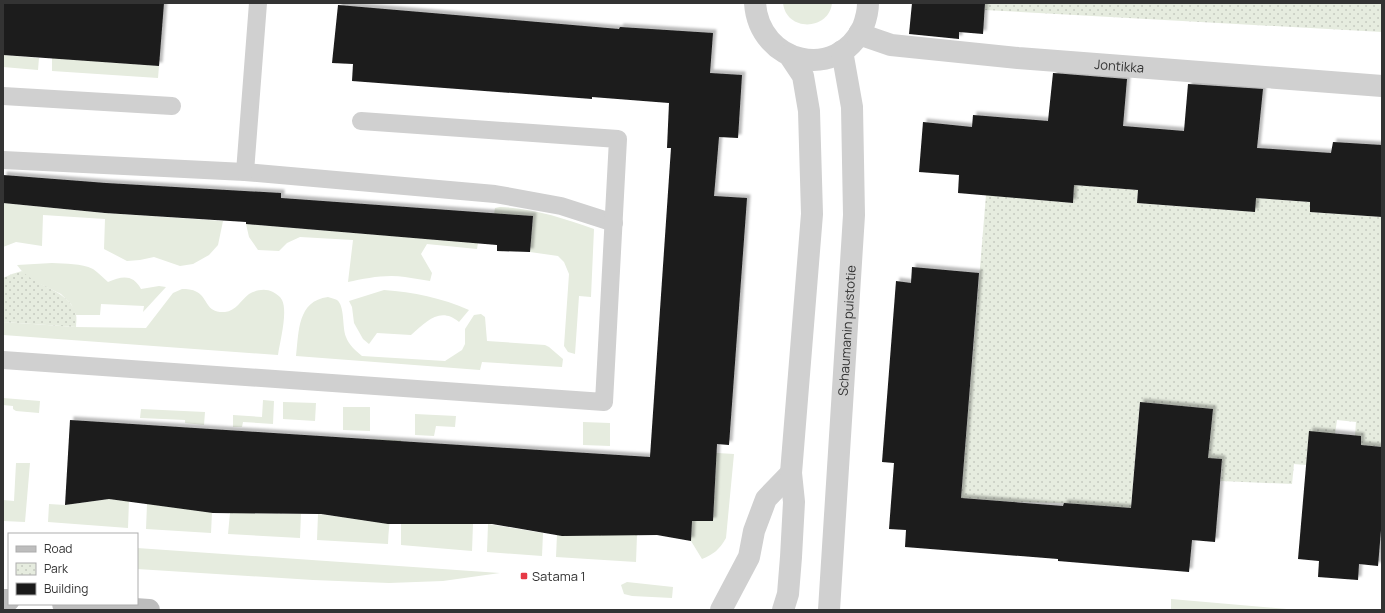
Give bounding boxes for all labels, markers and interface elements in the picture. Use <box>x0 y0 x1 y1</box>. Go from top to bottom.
street label: Jontikka <box>1094 55 1145 77</box>
street label: Schaumanin puistotie <box>834 264 860 397</box>
legend <box>8 533 138 605</box>
text: Road <box>44 540 72 557</box>
text: Park <box>44 560 69 577</box>
place label: Satama 1 <box>532 567 586 585</box>
marker: Satama 1 <box>519 571 529 581</box>
text: Building <box>44 580 88 597</box>

